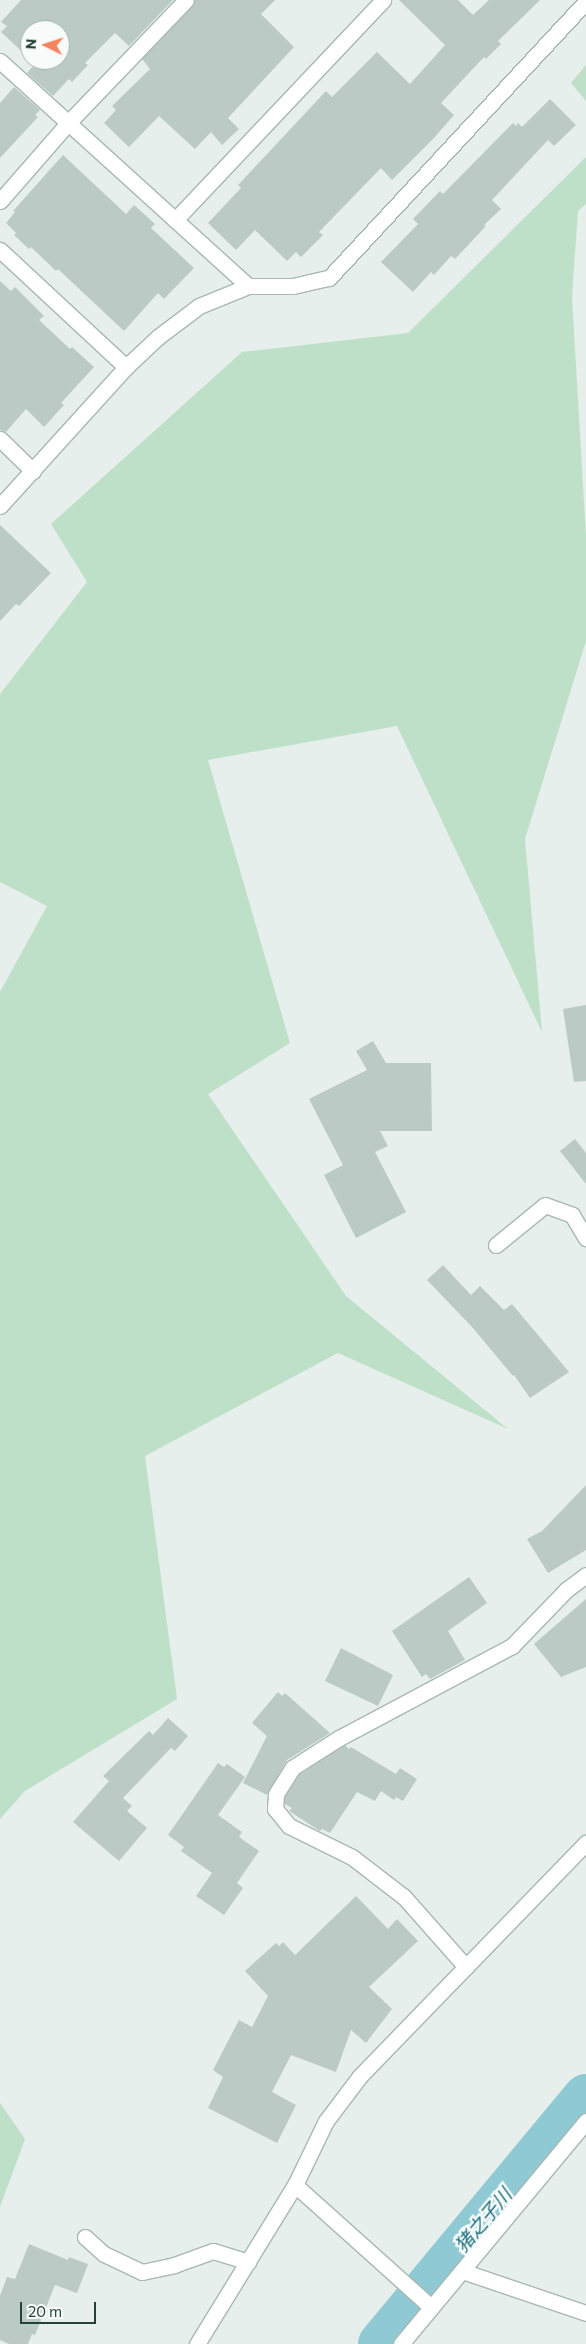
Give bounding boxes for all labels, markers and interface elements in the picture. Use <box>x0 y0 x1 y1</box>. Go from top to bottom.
north arrow <box>20 20 70 70</box>
text: N <box>22 38 39 50</box>
water label: 猪之子川 <box>450 2184 516 2256</box>
scale bar <box>22 2292 99 2324</box>
text: 20 m <box>28 2302 62 2320</box>

